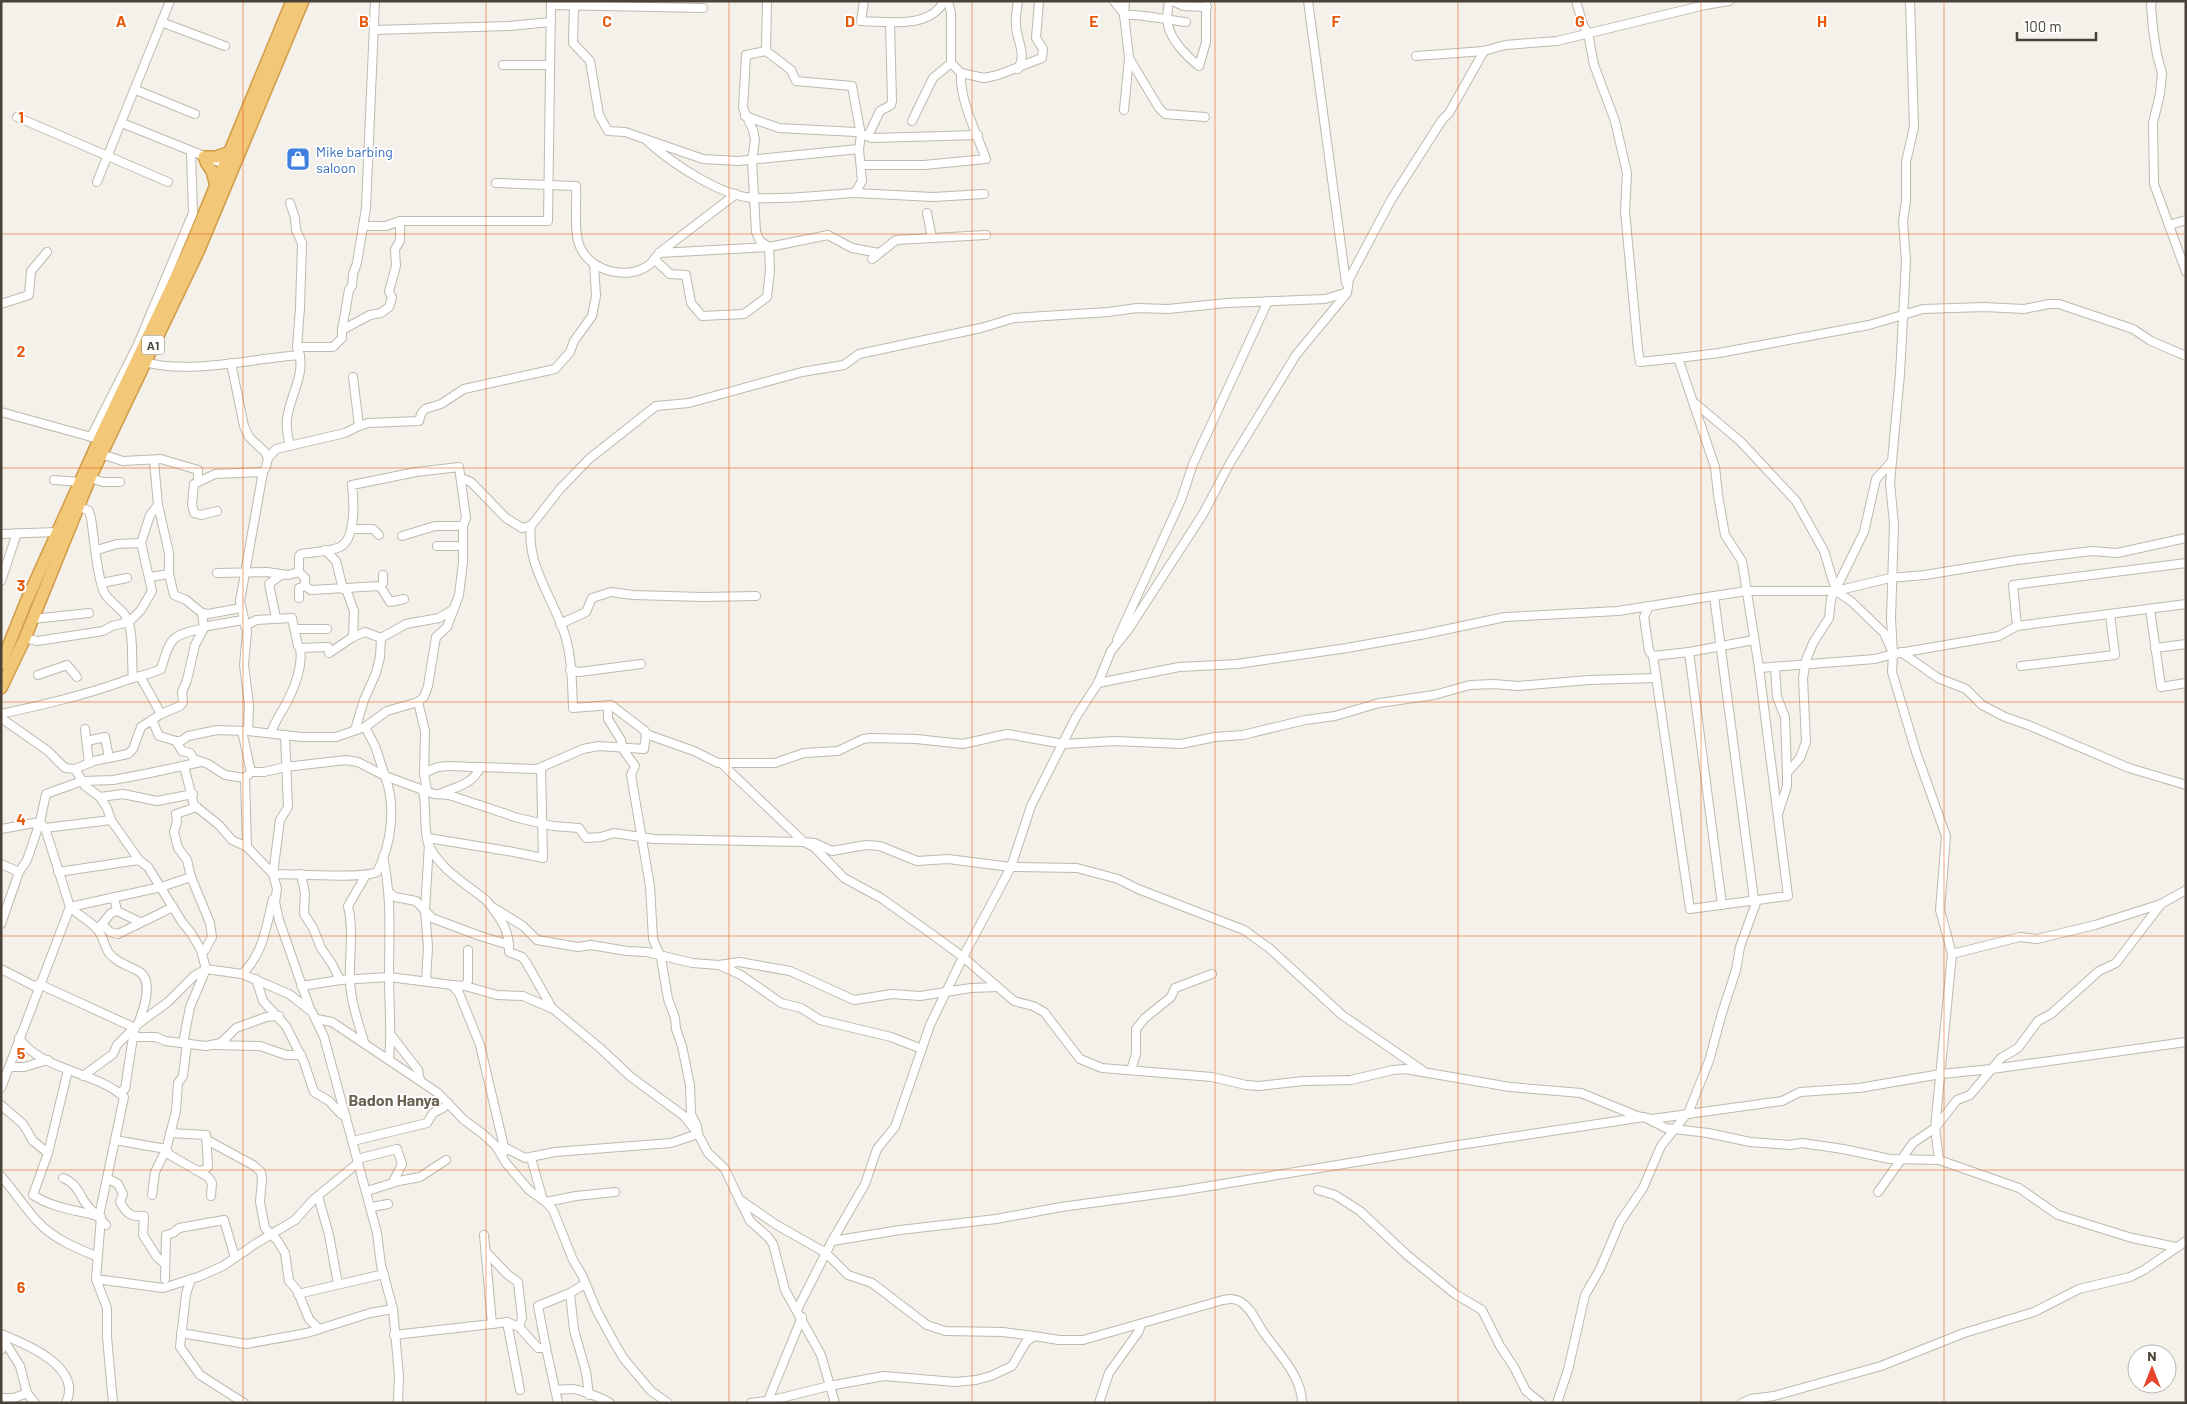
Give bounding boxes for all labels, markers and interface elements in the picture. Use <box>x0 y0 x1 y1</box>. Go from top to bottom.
scale bar <box>2017 10 2096 42</box>
text: A <box>116 11 127 30</box>
text: B <box>359 11 369 30</box>
text: C <box>602 11 612 30</box>
text: D <box>845 11 855 30</box>
text: E <box>1089 11 1099 30</box>
text: F <box>1332 11 1341 30</box>
text: G <box>1575 11 1585 30</box>
text: H <box>1817 11 1827 30</box>
text: 100 m <box>2024 17 2062 35</box>
text: 1 <box>18 107 24 126</box>
place label: Mike barbing saloon <box>316 143 393 176</box>
shop icon: Mike barbing saloon <box>285 146 311 172</box>
road number: A1 <box>142 336 164 354</box>
text: 2 <box>17 341 26 360</box>
text: 3 <box>17 575 25 594</box>
text: 4 <box>16 809 26 828</box>
text: 5 <box>17 1043 26 1062</box>
district label: Badon Hanya <box>348 1090 440 1109</box>
text: 6 <box>17 1277 26 1296</box>
north arrow <box>2127 1344 2177 1394</box>
text: N <box>2147 1347 2157 1364</box>

